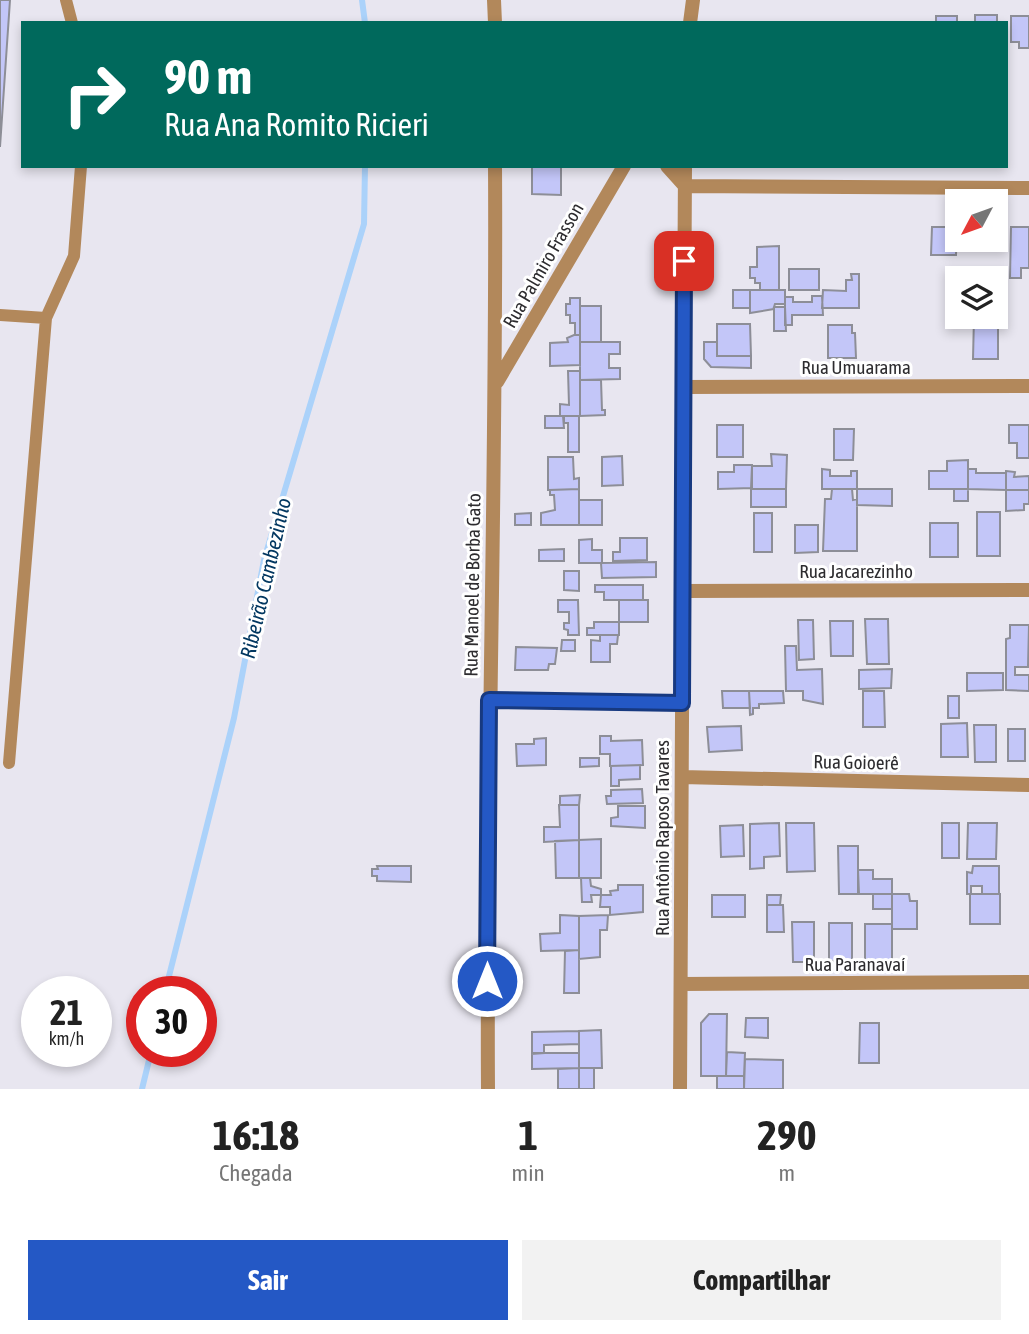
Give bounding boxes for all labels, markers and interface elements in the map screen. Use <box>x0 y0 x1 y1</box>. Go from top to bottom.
text: 90 m <box>164 48 252 104</box>
icon: right <box>49 49 140 140</box>
text: Rua Ana Romito Ricieri <box>164 106 429 143</box>
north arrow <box>945 189 1008 252</box>
map controls <box>945 189 1008 329</box>
street label: Rua Palmiro Frasson <box>498 198 588 332</box>
pin <box>654 231 714 291</box>
icon: arrive <box>665 242 703 280</box>
button: layers <box>945 266 1008 329</box>
street label: Rua Umuarama <box>801 356 911 378</box>
street label: Rua Manoel de Borba Gato <box>459 493 485 677</box>
water label: Ribeirão Cambezinho <box>235 495 295 661</box>
street label: Rua Jacarezinho <box>799 560 913 582</box>
street label: Rua Antônio Raposo Tavares <box>651 740 673 936</box>
street label: Rua Goioerê <box>813 750 899 774</box>
position arrow <box>450 944 524 1018</box>
street label: Rua Paranavaí <box>805 953 905 975</box>
speed limit sign: 30 <box>126 976 217 1067</box>
text: 21 <box>50 992 83 1032</box>
text: km/h <box>49 1028 84 1049</box>
text: 16:18 <box>213 1111 299 1159</box>
text: 1 <box>518 1111 538 1159</box>
text: 290 <box>757 1111 816 1159</box>
text: Chegada <box>219 1160 293 1186</box>
text: min <box>512 1160 545 1186</box>
text: m <box>779 1160 795 1186</box>
button: Sair <box>28 1240 508 1320</box>
button: Compartilhar <box>522 1240 1001 1320</box>

